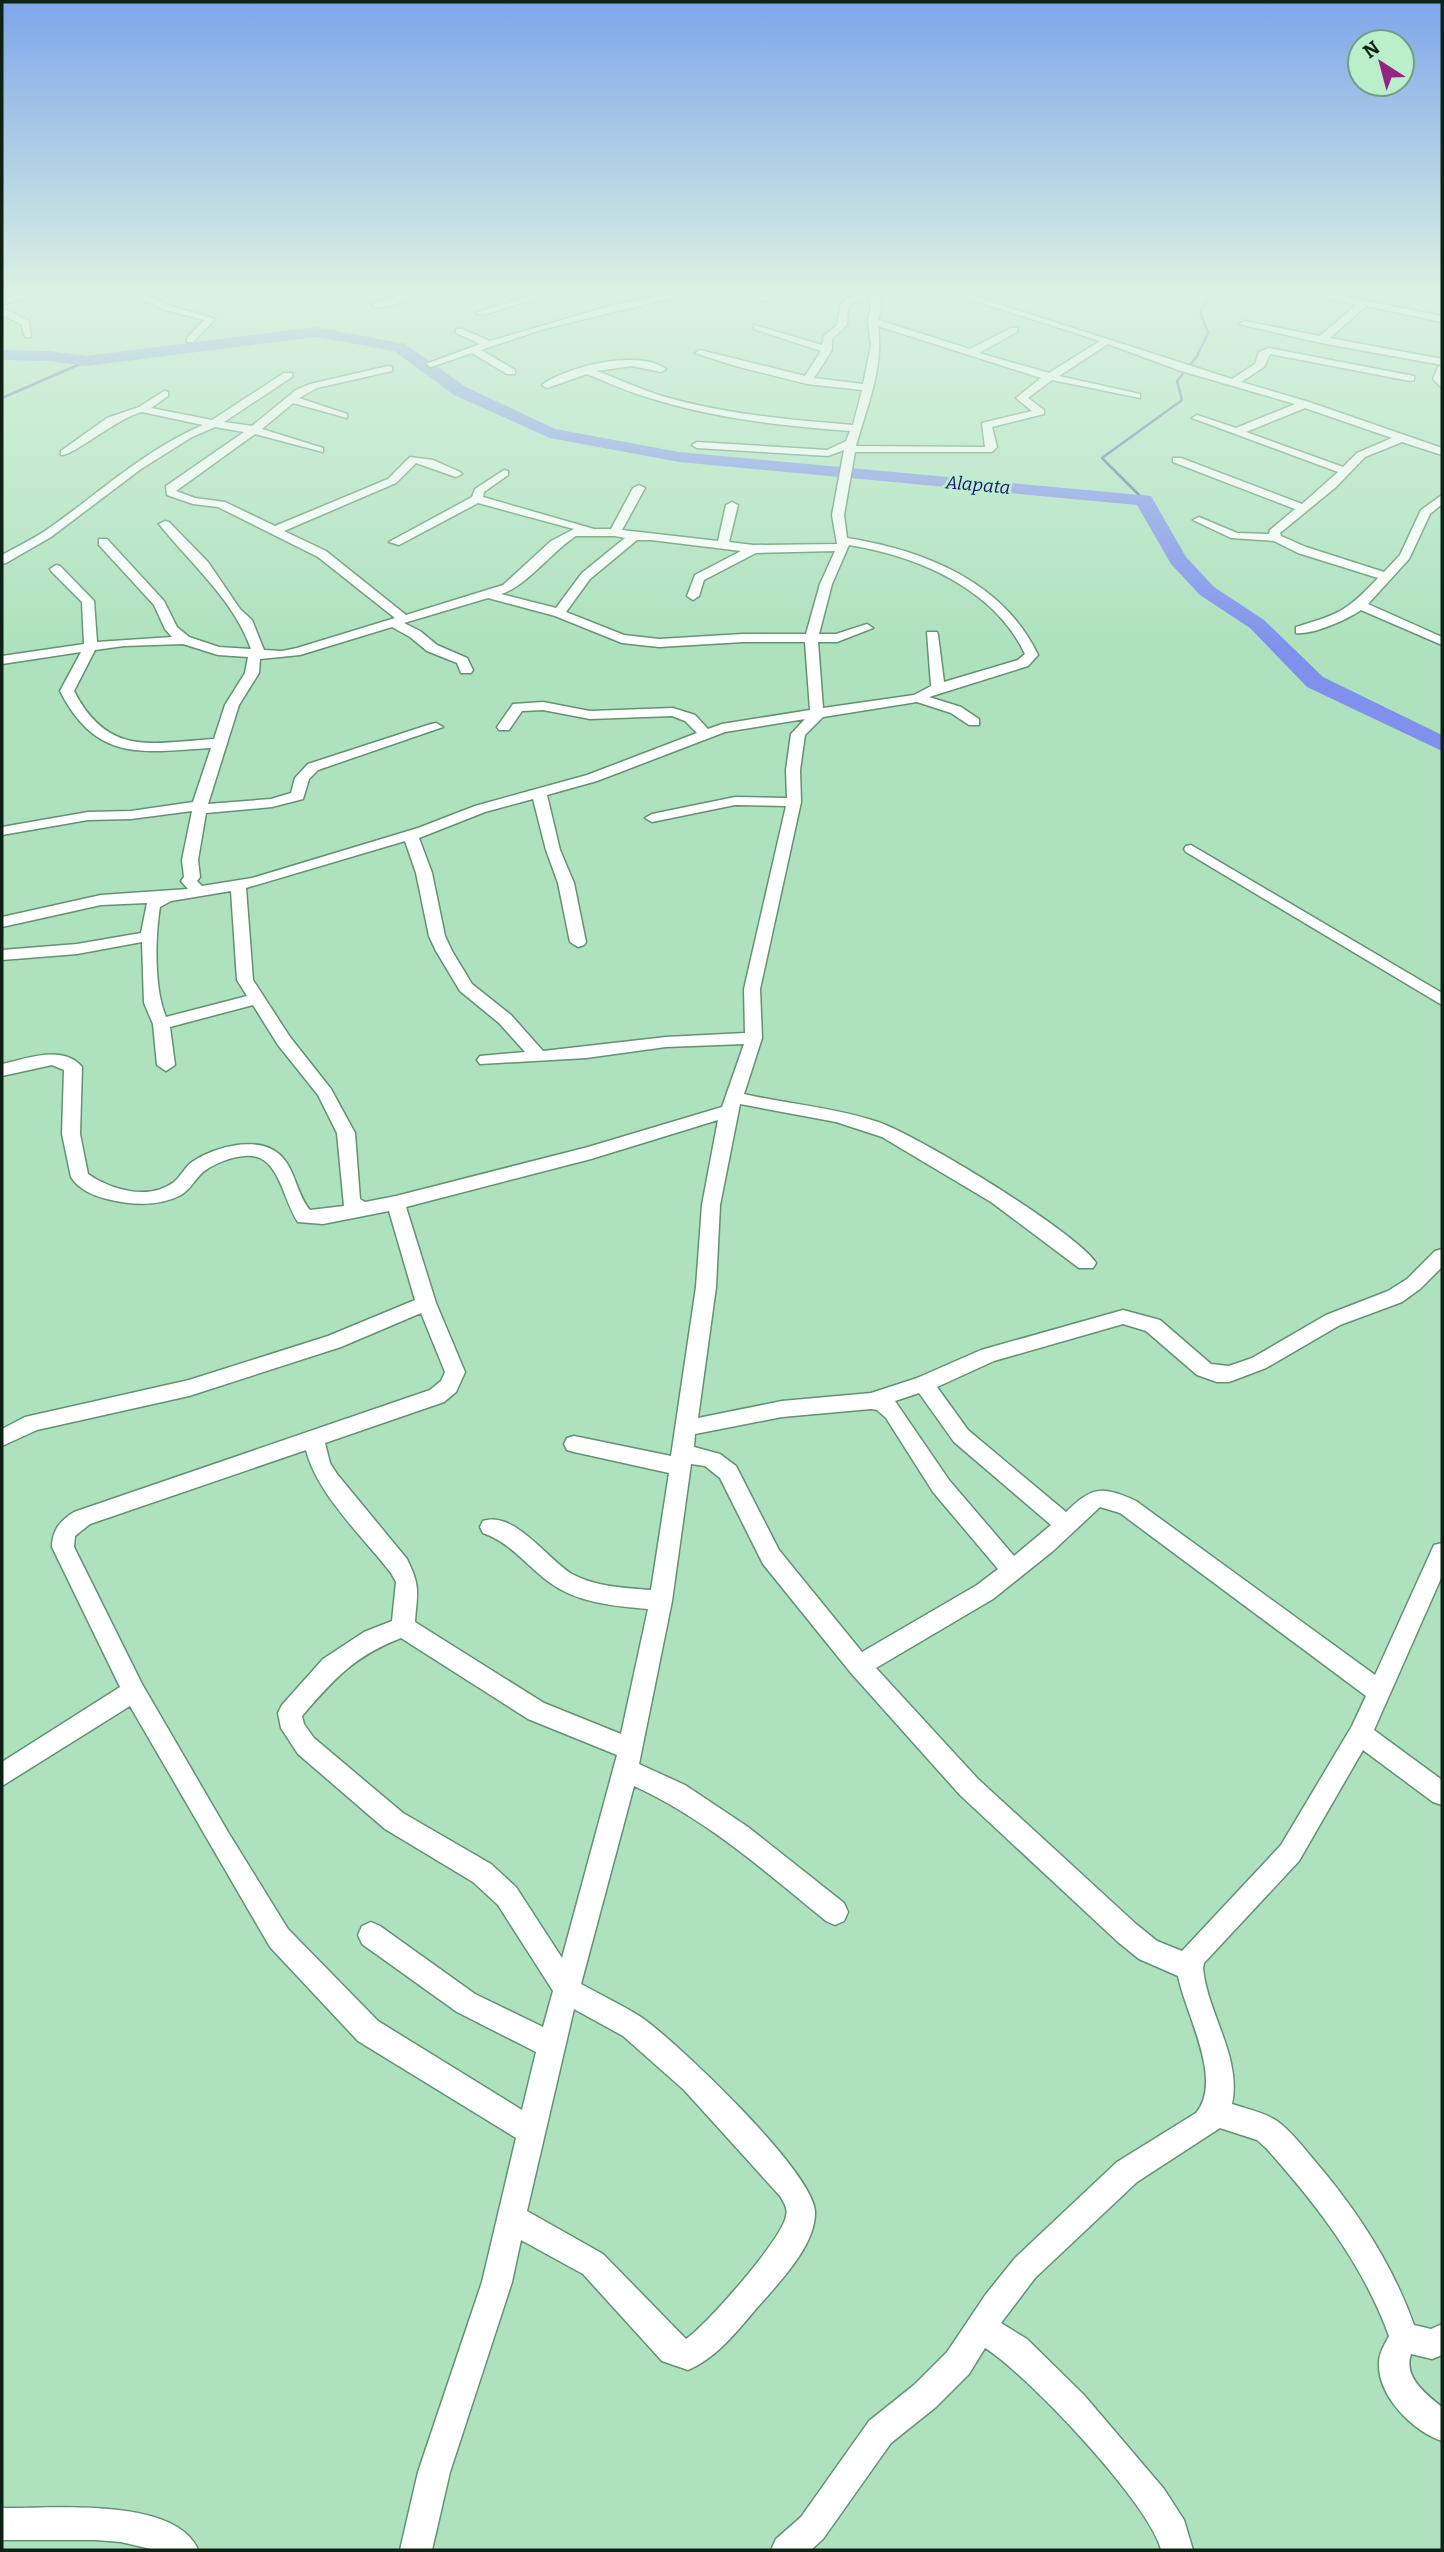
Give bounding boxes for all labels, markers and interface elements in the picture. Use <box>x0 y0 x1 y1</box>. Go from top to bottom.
north arrow <box>1346 28 1416 98</box>
text: N <box>1359 36 1384 63</box>
water label: Alapata <box>944 471 1011 499</box>

